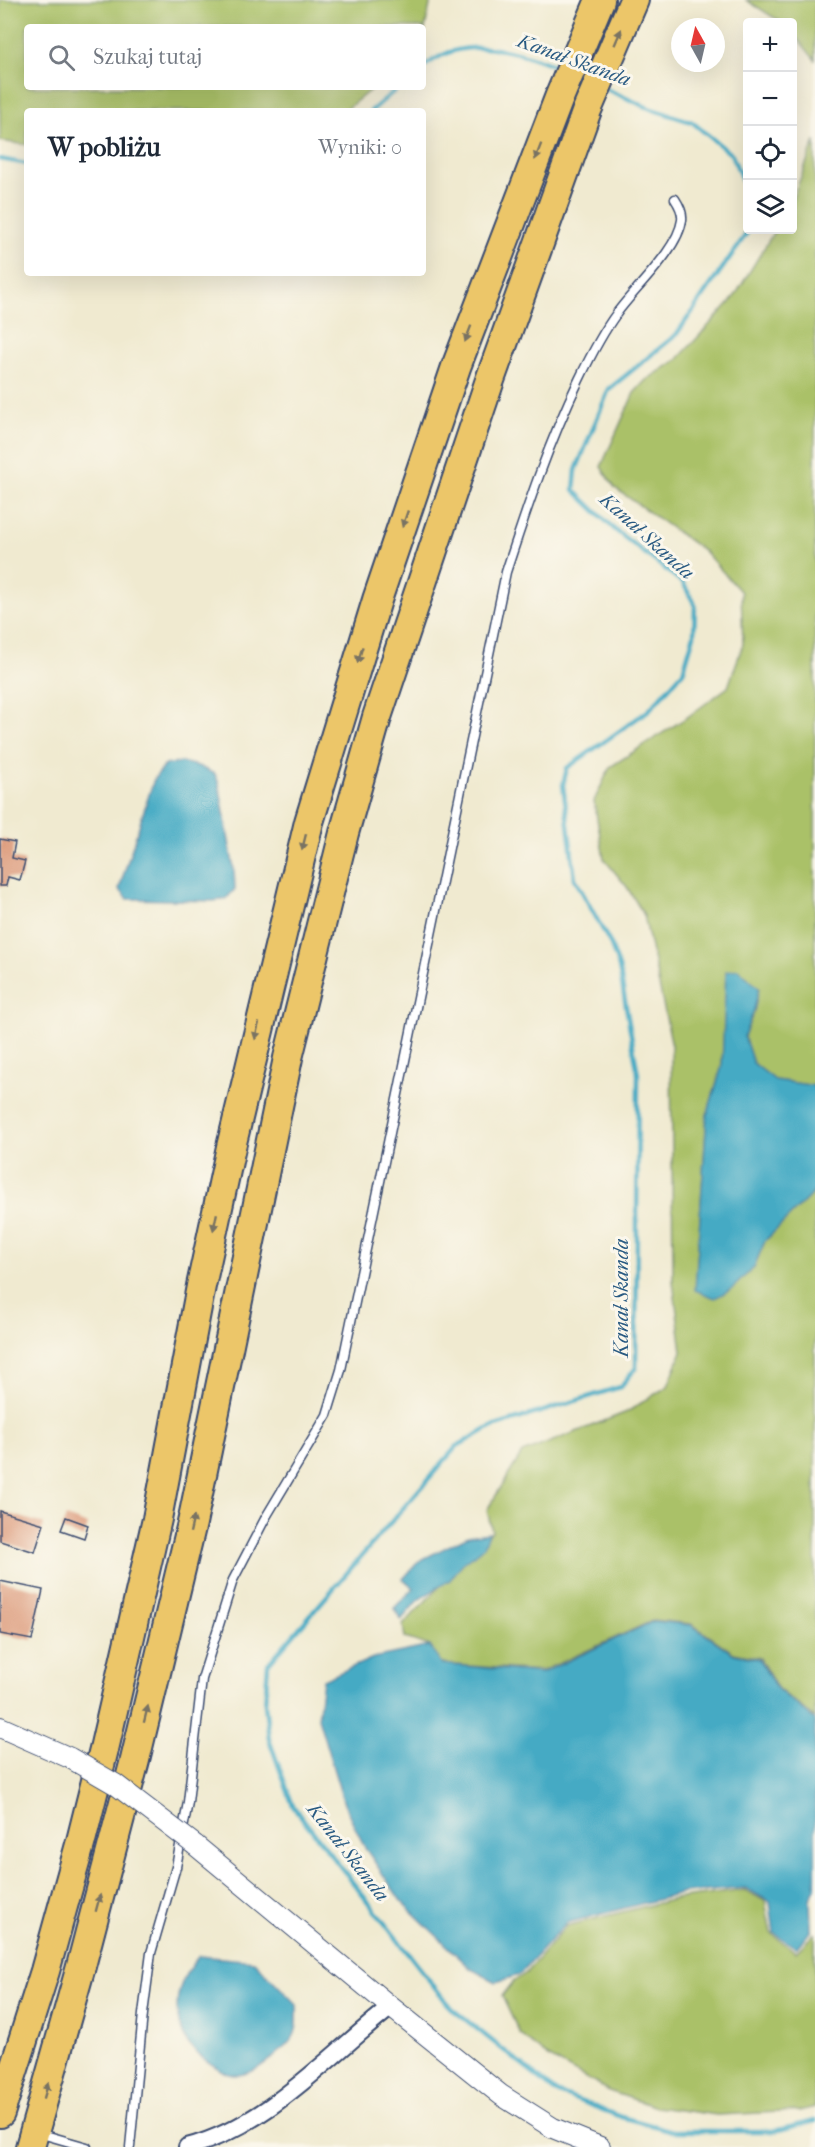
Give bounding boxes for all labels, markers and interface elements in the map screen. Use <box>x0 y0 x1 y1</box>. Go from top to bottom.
north arrow <box>671 18 725 72</box>
map controls <box>743 18 797 234</box>
button: + <box>743 18 797 72</box>
search box <box>24 24 426 90</box>
water label: Kanał Skanda <box>512 28 634 91</box>
one-way arrow <box>613 28 623 46</box>
icon: search <box>45 41 78 74</box>
text: Szukaj tutaj <box>93 44 202 70</box>
button: − <box>743 72 797 126</box>
button: locate <box>743 126 797 180</box>
text: W pobliżu <box>48 132 161 163</box>
text: Wyniki: 0 <box>318 136 402 159</box>
one-way arrow <box>533 143 542 161</box>
button: layers <box>743 180 797 234</box>
one-way arrow <box>463 326 473 344</box>
water label: Kanał Skanda <box>594 486 699 584</box>
one-way arrow <box>399 510 409 528</box>
one-way arrow <box>355 646 364 664</box>
one-way arrow <box>299 833 308 851</box>
one-way arrow <box>252 1022 262 1041</box>
one-way arrow <box>209 1212 219 1231</box>
water label: Kanał Skanda <box>610 1239 633 1359</box>
one-way arrow <box>187 1515 197 1534</box>
one-way arrow <box>142 1705 152 1723</box>
water label: Kanał Skanda <box>301 1797 394 1906</box>
one-way arrow <box>94 1894 103 1912</box>
one-way arrow <box>42 2082 52 2100</box>

